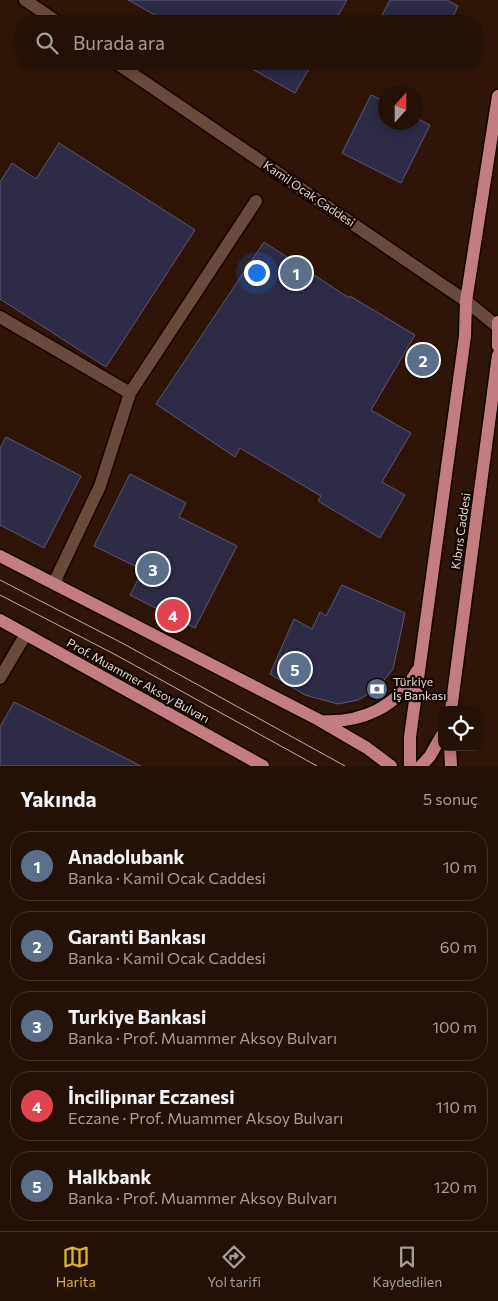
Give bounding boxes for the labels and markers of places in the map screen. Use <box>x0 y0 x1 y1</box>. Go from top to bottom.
pin: 1 <box>280 254 312 292</box>
pin: 2 <box>407 341 439 379</box>
pin: 3 <box>137 550 169 588</box>
pin: 4 <box>157 596 189 634</box>
pin: 5 <box>279 650 311 688</box>
place label: Türkiye İş Bankası <box>393 674 446 702</box>
bank icon: Türkiye İş Bankası <box>365 677 389 701</box>

